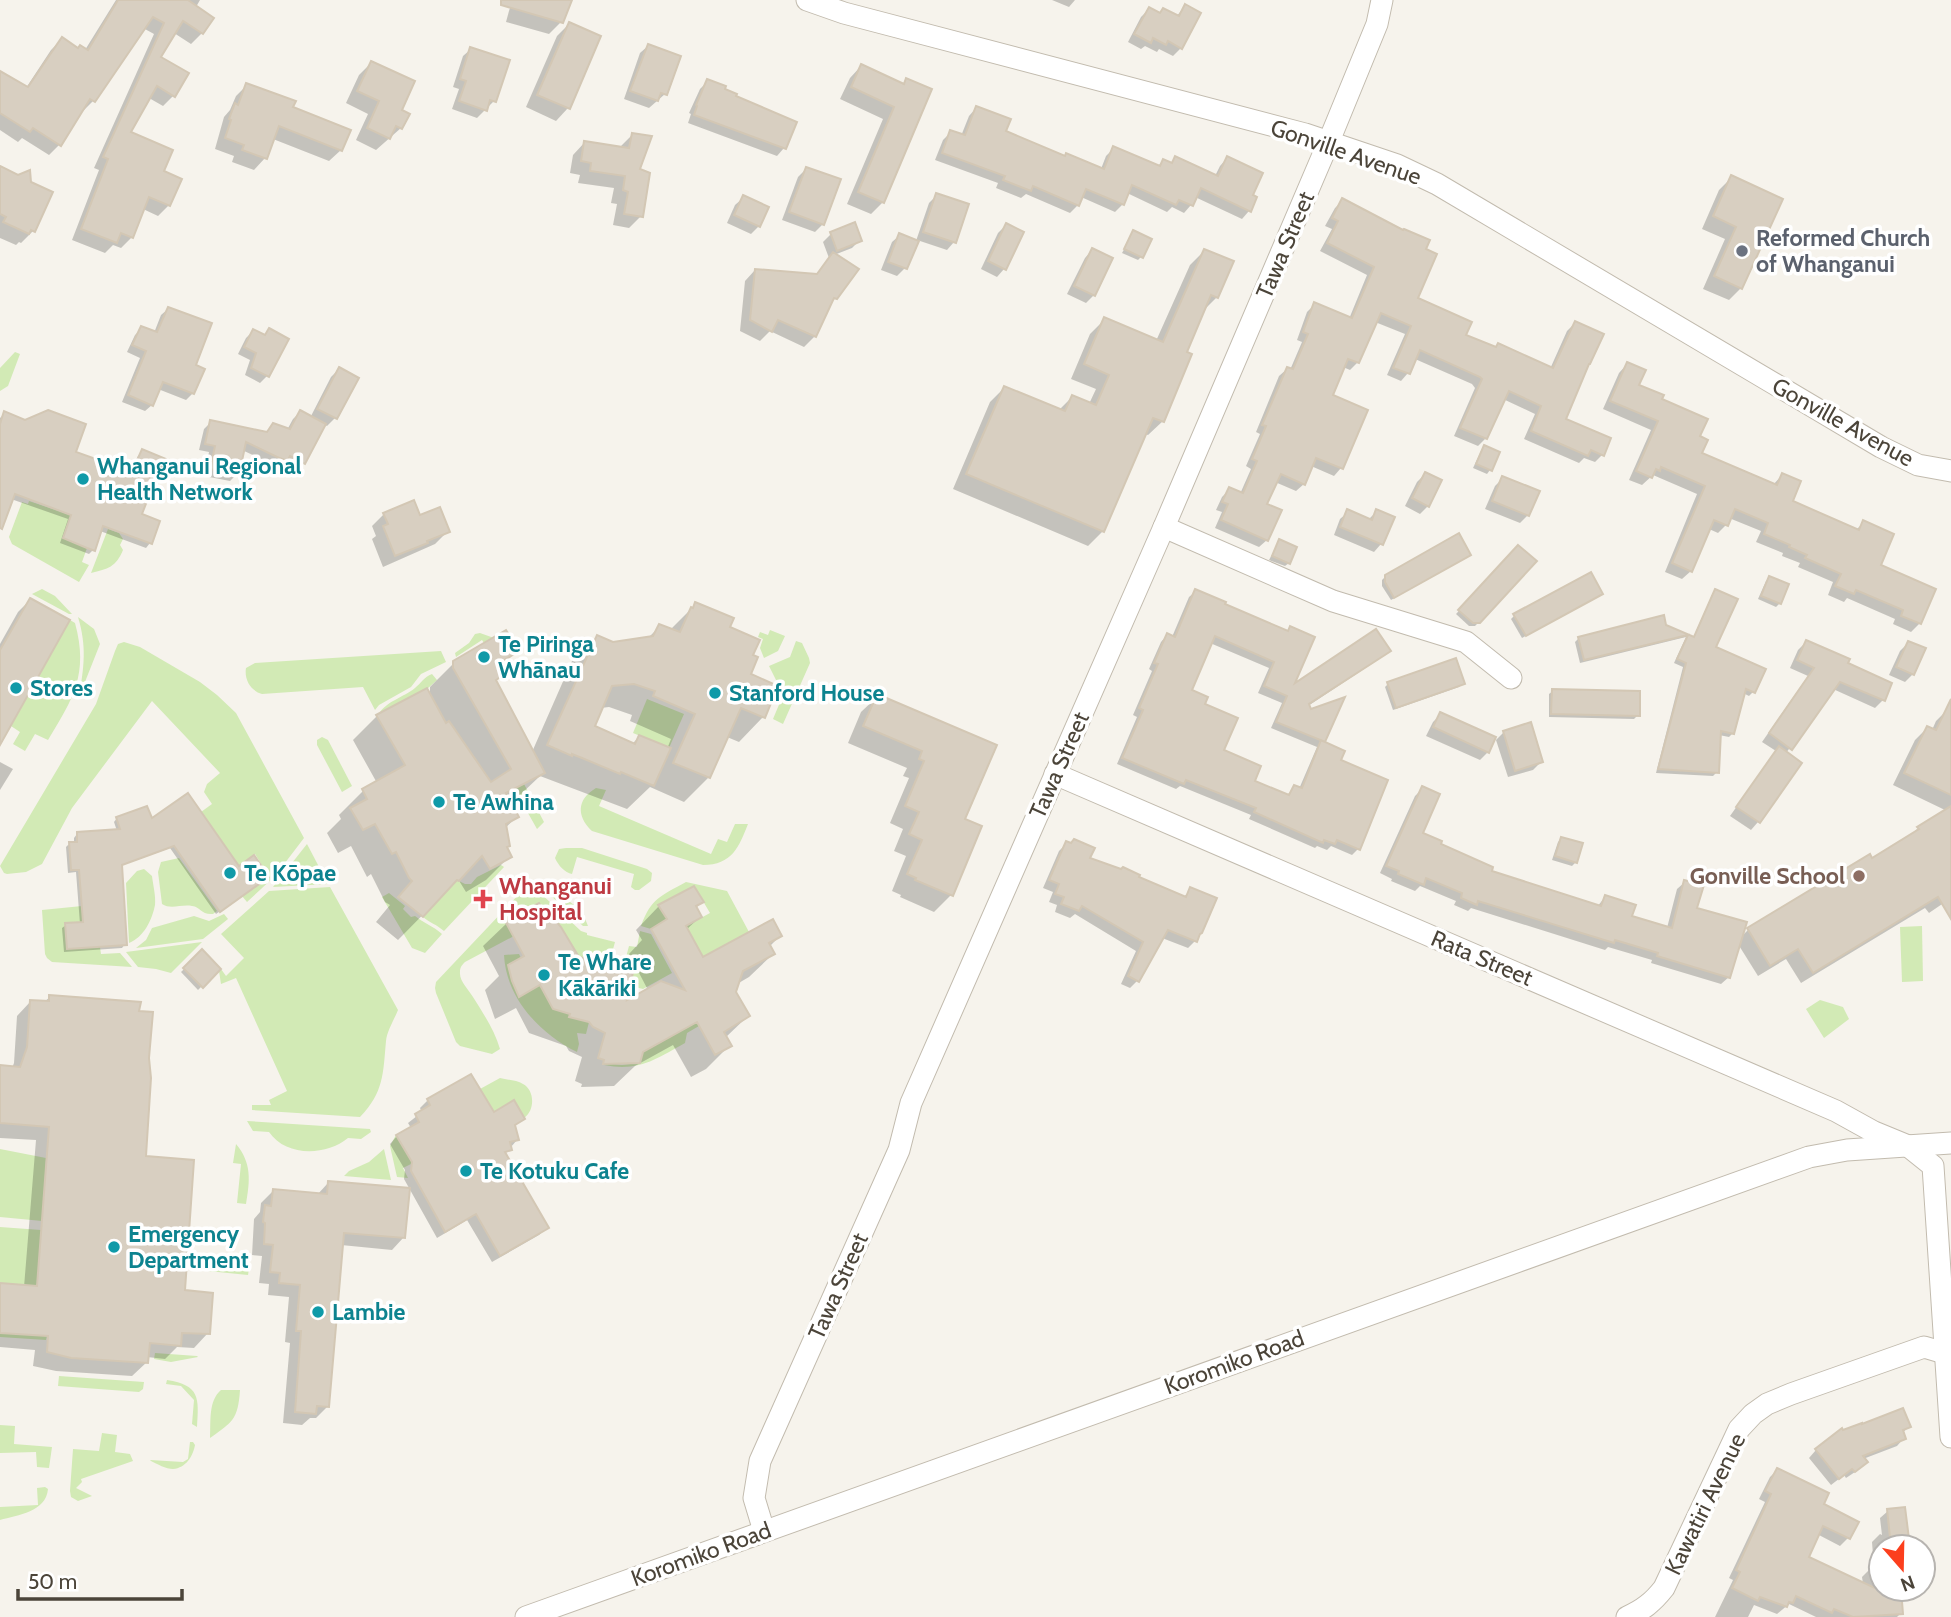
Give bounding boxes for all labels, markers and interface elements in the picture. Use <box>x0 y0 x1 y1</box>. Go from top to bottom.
street label: Gonville Avenue <box>1267 113 1425 191</box>
street label: Tawa Street <box>1250 187 1320 303</box>
place label: Reformed Church of Whanganui <box>1756 224 1930 278</box>
marker: Reformed Church of Whanganui <box>1734 243 1750 259</box>
street label: Gonville Avenue <box>1767 372 1919 472</box>
place label: Whanganui Regional Health Network <box>97 452 302 506</box>
marker: Whanganui Regional Health Network <box>75 471 91 487</box>
place label: Te Piringa Whānau <box>498 630 595 684</box>
marker: Te Piringa Whānau <box>476 649 492 665</box>
place label: Stores <box>30 674 93 702</box>
place label: Stanford House <box>729 679 885 707</box>
marker: Stores <box>8 680 24 696</box>
marker: Stanford House <box>707 685 723 701</box>
street label: Tawa Street <box>1023 707 1095 823</box>
place label: Te Awhina <box>453 788 554 816</box>
marker: Te Awhina <box>431 794 447 810</box>
place label: Te Kōpae <box>244 859 336 887</box>
place label: Gonville School <box>1690 862 1845 890</box>
marker: Te Kōpae <box>222 865 238 881</box>
marker: Gonville School <box>1851 868 1867 884</box>
place label: Whanganui Hospital <box>499 872 612 926</box>
marker: Whanganui Hospital <box>473 889 493 909</box>
street label: Rata Street <box>1427 924 1537 992</box>
place label: Te Whare Kākāriki <box>558 948 652 1002</box>
marker: Te Whare Kākāriki <box>536 967 552 983</box>
place label: Te Kotuku Cafe <box>480 1157 629 1185</box>
marker: Te Kotuku Cafe <box>458 1163 474 1179</box>
place label: Emergency Department <box>128 1220 249 1274</box>
street label: Tawa Street <box>802 1228 874 1344</box>
marker: Emergency Department <box>106 1239 122 1255</box>
place label: Lambie <box>332 1298 406 1326</box>
marker: Lambie <box>310 1304 326 1320</box>
street label: Koromiko Road <box>1160 1324 1308 1400</box>
street label: Kawatiri Avenue <box>1659 1428 1751 1579</box>
street label: Koromiko Road <box>627 1516 775 1592</box>
north arrow <box>1867 1533 1937 1603</box>
scale bar <box>18 1558 182 1602</box>
text: 50 m <box>28 1569 77 1594</box>
text: N <box>1897 1570 1918 1597</box>

